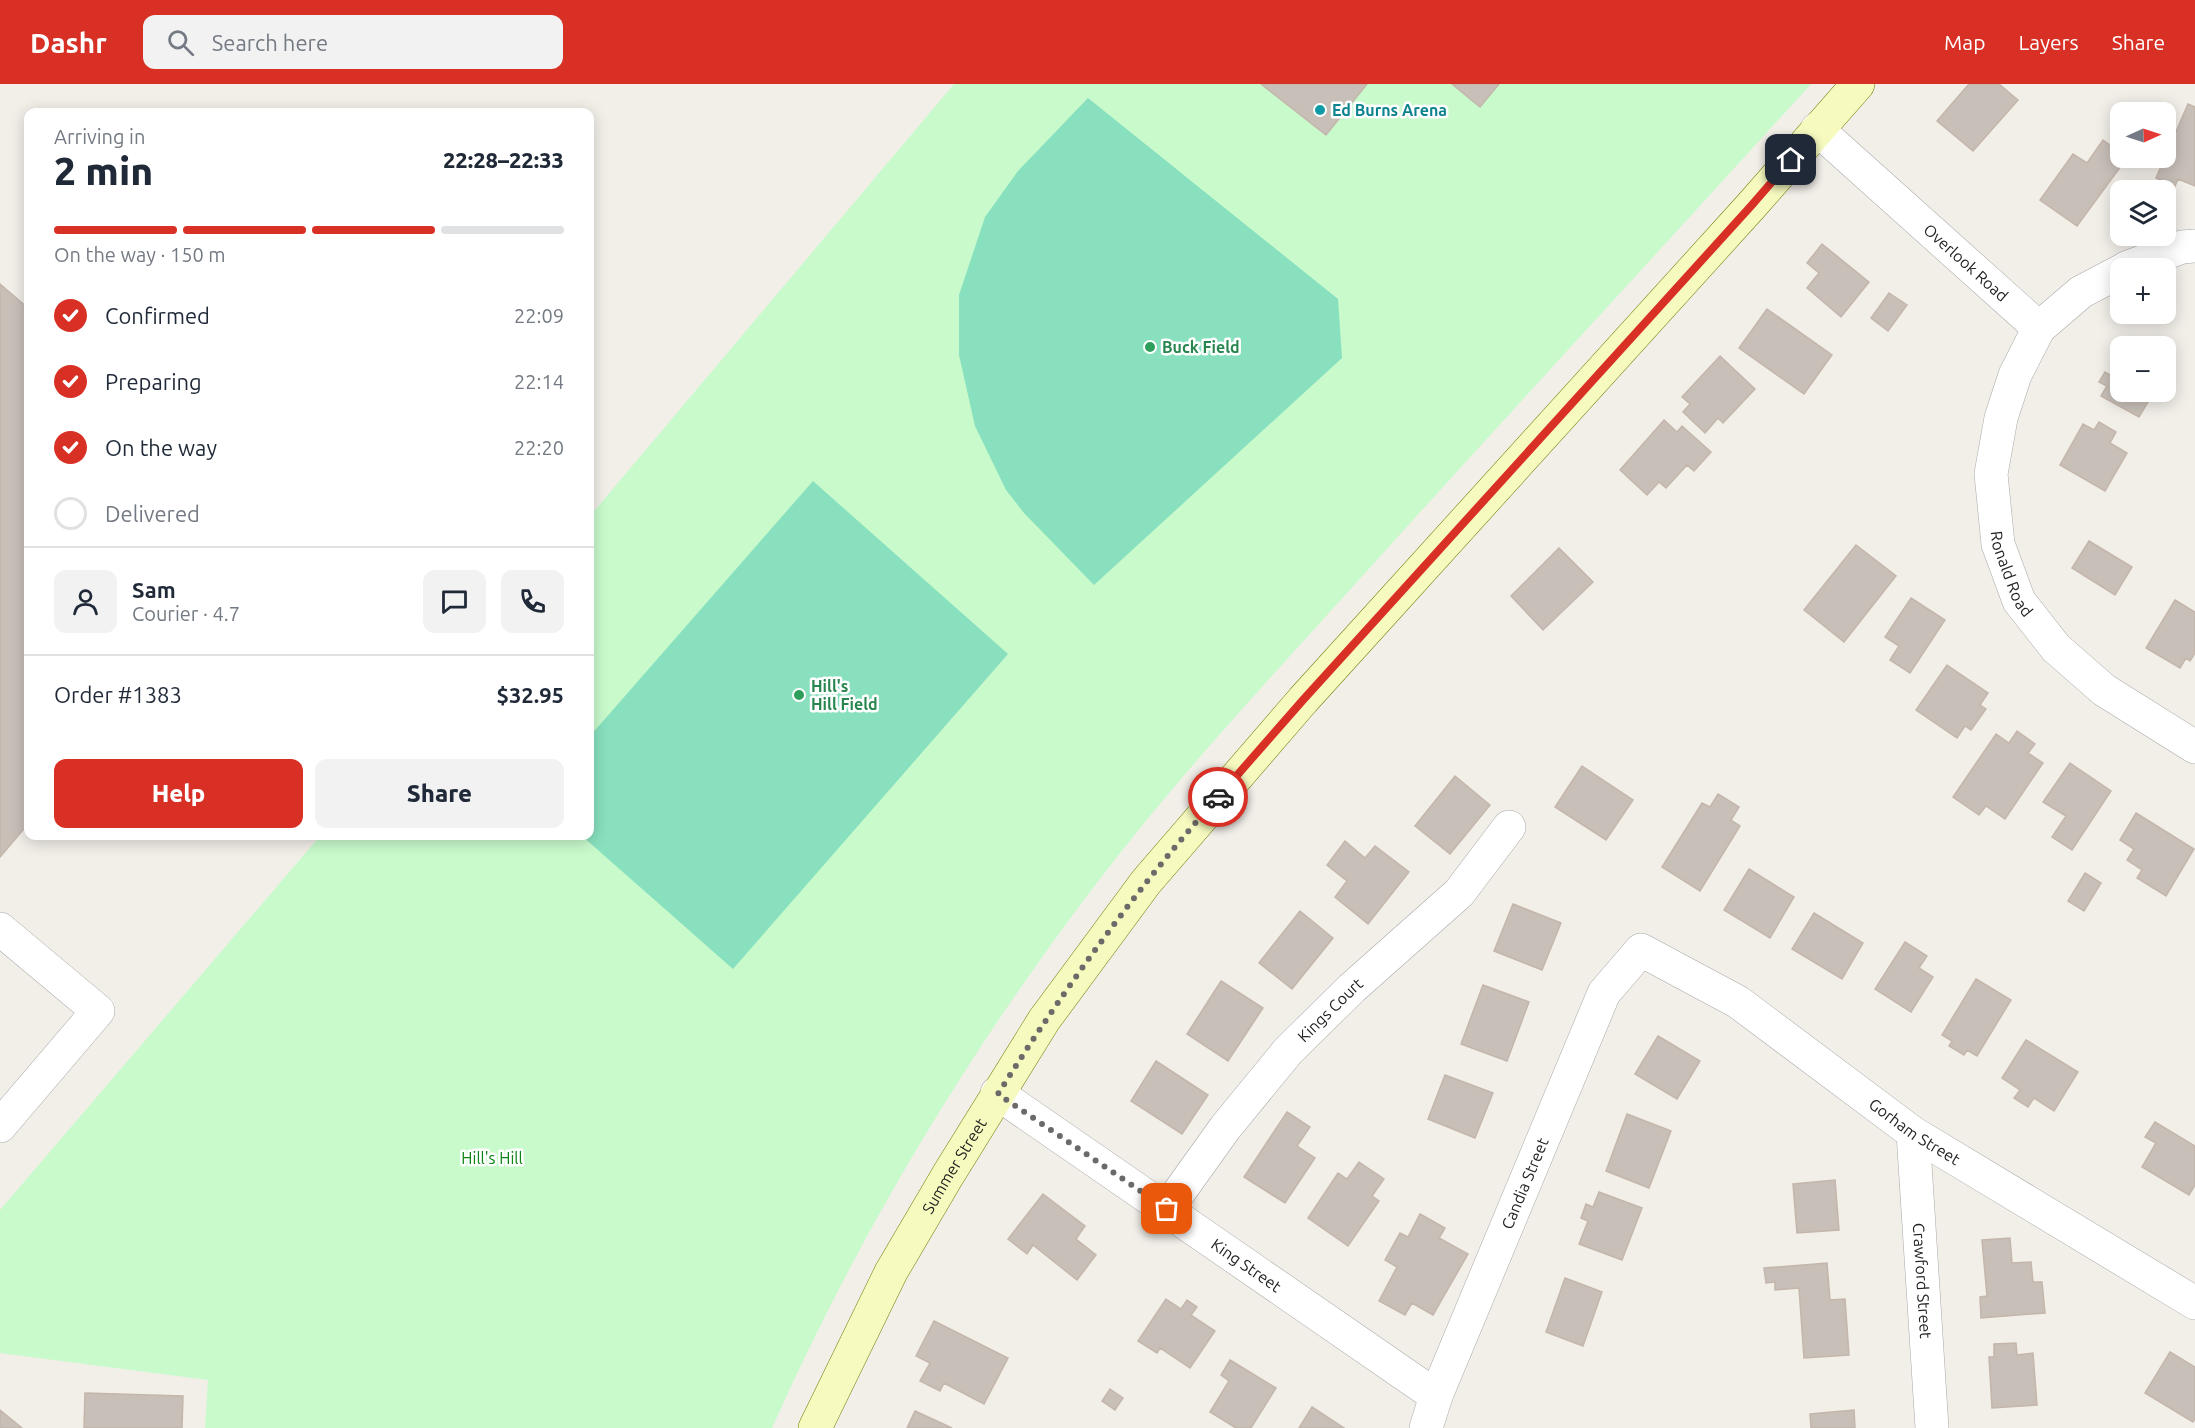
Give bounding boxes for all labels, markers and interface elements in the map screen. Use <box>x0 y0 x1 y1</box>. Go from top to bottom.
search box <box>143 15 563 69</box>
icon: search <box>164 26 197 59</box>
text: Dashr <box>30 27 107 58</box>
text: Search here <box>212 30 328 55</box>
text: Map <box>1944 30 1985 54</box>
text: Layers <box>2018 30 2079 54</box>
text: Share <box>2112 30 2165 54</box>
place label: Ed Burns Arena <box>1332 101 1447 119</box>
north arrow <box>2110 102 2176 168</box>
map controls <box>2110 102 2176 402</box>
marker: Ed Burns Arena <box>1313 103 1327 117</box>
text: Arriving in <box>54 125 145 148</box>
pin <box>1765 134 1816 185</box>
icon: home <box>1774 143 1807 176</box>
text: 22:28–22:33 <box>443 147 564 172</box>
text: 2 min <box>54 149 153 192</box>
button: layers <box>2110 180 2176 246</box>
street label: Overlook Road <box>1920 220 2012 305</box>
text: On the way · 150 m <box>54 243 226 266</box>
button: + <box>2110 258 2176 324</box>
icon: check <box>54 299 87 332</box>
text: Confirmed <box>105 303 210 328</box>
text: 22:09 <box>514 304 564 327</box>
button: − <box>2110 336 2176 402</box>
place label: Buck Field <box>1162 338 1240 356</box>
marker: Buck Field <box>1143 340 1157 354</box>
icon: check <box>54 365 87 398</box>
text: Preparing <box>105 369 202 394</box>
text: 22:14 <box>514 370 564 393</box>
icon: check <box>54 431 87 464</box>
text: On the way <box>105 435 217 460</box>
text: 22:20 <box>514 436 564 459</box>
text: Delivered <box>105 501 200 526</box>
street label: Ronald Road <box>1988 530 2037 620</box>
button: person <box>54 570 117 633</box>
button: chat <box>423 570 486 633</box>
button: phone <box>501 570 564 633</box>
text: Sam <box>132 577 176 602</box>
text: Courier · 4.7 <box>132 602 240 625</box>
place label: Hill's Hill Field <box>811 677 878 713</box>
text: Order #1383 <box>54 682 182 707</box>
text: $32.95 <box>497 682 564 707</box>
marker: Hill's Hill Field <box>792 688 806 702</box>
button: Help <box>54 759 303 828</box>
button: Share <box>315 759 564 828</box>
courier <box>1188 767 1248 827</box>
icon: car <box>1202 781 1235 814</box>
street label: Kings Court <box>1294 974 1367 1045</box>
street label: Gorham Street <box>1866 1094 1964 1169</box>
street label: Summer Street <box>918 1114 990 1217</box>
street label: Candia Street <box>1498 1134 1552 1232</box>
park label: Hill's Hill <box>461 1149 523 1167</box>
pin <box>1141 1183 1192 1234</box>
icon: bag <box>1150 1192 1183 1225</box>
street label: Crawford Street <box>1910 1222 1935 1340</box>
street label: King Street <box>1208 1235 1285 1296</box>

